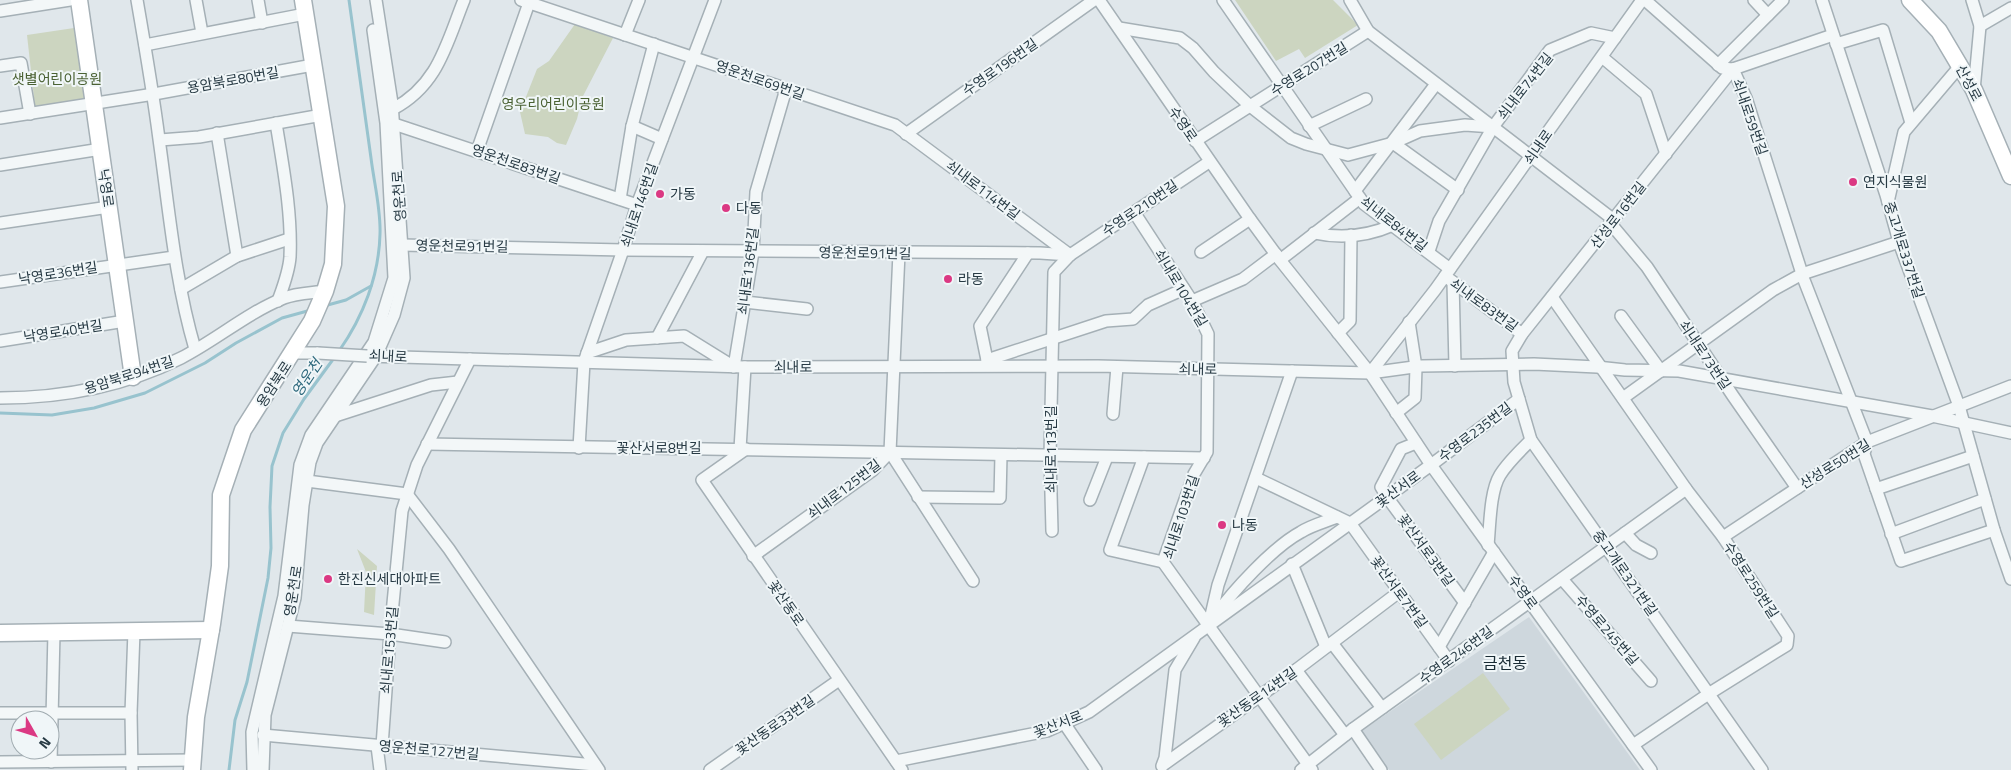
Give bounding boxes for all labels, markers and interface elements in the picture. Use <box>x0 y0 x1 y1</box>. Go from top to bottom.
street label: 수영로196번길 <box>958 33 1042 100</box>
street label: 수영로207번길 <box>1266 36 1352 101</box>
street label: 쇠내로74번길 <box>1492 48 1558 124</box>
street label: 영운천로69번길 <box>713 54 808 105</box>
street label: 용암북로80번길 <box>185 61 281 98</box>
street label: 산성로 <box>1951 61 1988 105</box>
park label: 샛별어린이공원 <box>12 68 102 89</box>
street label: 쇠내로59번길 <box>1728 76 1773 158</box>
park label: 영우리어린이공원 <box>501 93 605 114</box>
street label: 수영로 <box>1164 102 1203 146</box>
street label: 쇠내로 <box>1518 125 1557 169</box>
street label: 영운천로83번길 <box>469 138 564 189</box>
street label: 쇠내로114번길 <box>942 155 1025 224</box>
street label: 쇠내로146번길 <box>614 160 663 250</box>
street label: 낙영로 <box>93 167 120 209</box>
street label: 영운천로 <box>386 169 411 222</box>
place label: 연지식물원 <box>1863 171 1927 192</box>
street label: 수영로210번길 <box>1097 174 1182 241</box>
marker: 연지식물원 <box>1847 176 1859 188</box>
street label: 산성로16번길 <box>1585 177 1651 253</box>
place label: 가동 <box>670 183 696 204</box>
marker: 가동 <box>654 188 666 200</box>
street label: 쇠내로84번길 <box>1356 191 1432 257</box>
place label: 다동 <box>736 197 762 218</box>
street label: 중고개로337번길 <box>1879 199 1930 301</box>
marker: 다동 <box>720 202 732 214</box>
street label: 쇠내로136번길 <box>732 226 763 316</box>
street label: 영운천로91번길 <box>415 234 509 257</box>
street label: 영운천로91번길 <box>818 241 912 264</box>
street label: 쇠내로104번길 <box>1150 245 1213 331</box>
street label: 낙영로36번길 <box>17 256 99 289</box>
place label: 라동 <box>958 268 984 289</box>
marker: 라동 <box>942 273 954 285</box>
street label: 쇠내로83번길 <box>1446 273 1523 337</box>
street label: 낙영로40번길 <box>22 314 104 347</box>
street label: 쇠내로73번길 <box>1674 316 1737 394</box>
street label: 쇠내로 <box>368 344 408 367</box>
street label: 용암북로94번길 <box>81 350 176 399</box>
water label: 영운천 <box>285 352 329 401</box>
street label: 용암북로 <box>251 356 296 411</box>
street label: 쇠내로 <box>774 356 812 377</box>
street label: 쇠내로 <box>1179 358 1218 379</box>
street label: 수영로235번길 <box>1433 397 1516 466</box>
street label: 쇠내로113번길 <box>1040 405 1061 493</box>
street label: 산성로50번길 <box>1795 433 1874 494</box>
street label: 꽃산서로8번길 <box>616 437 702 458</box>
street label: 쇠내로125번길 <box>802 454 885 523</box>
street label: 꽃산서로 <box>1371 465 1425 512</box>
street label: 쇠내로103번길 <box>1157 472 1204 562</box>
street label: 꽃산서로3번길 <box>1393 509 1460 590</box>
place label: 나동 <box>1232 514 1258 535</box>
marker: 나동 <box>1216 519 1228 531</box>
street label: 중고개로321번길 <box>1588 525 1663 620</box>
street label: 수영로259번길 <box>1719 537 1784 622</box>
street label: 꽃산서로7번길 <box>1366 551 1433 632</box>
street label: 영운천로 <box>278 564 307 618</box>
place label: 한진신세대아파트 <box>338 568 441 589</box>
street label: 수영로 <box>1504 570 1543 614</box>
marker: 한진신세대아파트 <box>322 573 334 585</box>
street label: 꽃산동로 <box>763 576 810 630</box>
street label: 수영로245번길 <box>1571 590 1644 670</box>
street label: 쇠내로153번길 <box>374 605 403 695</box>
street label: 수영로246번길 <box>1414 620 1497 689</box>
district label: 금천동 <box>1483 651 1527 675</box>
street label: 꽃산동로14번길 <box>1213 661 1301 732</box>
street label: 꽃산동로33번길 <box>731 689 819 760</box>
street label: 꽃산서로 <box>1030 704 1086 743</box>
north arrow <box>10 710 60 760</box>
text: N <box>34 733 57 754</box>
street label: 영운천로127번길 <box>378 735 480 764</box>

